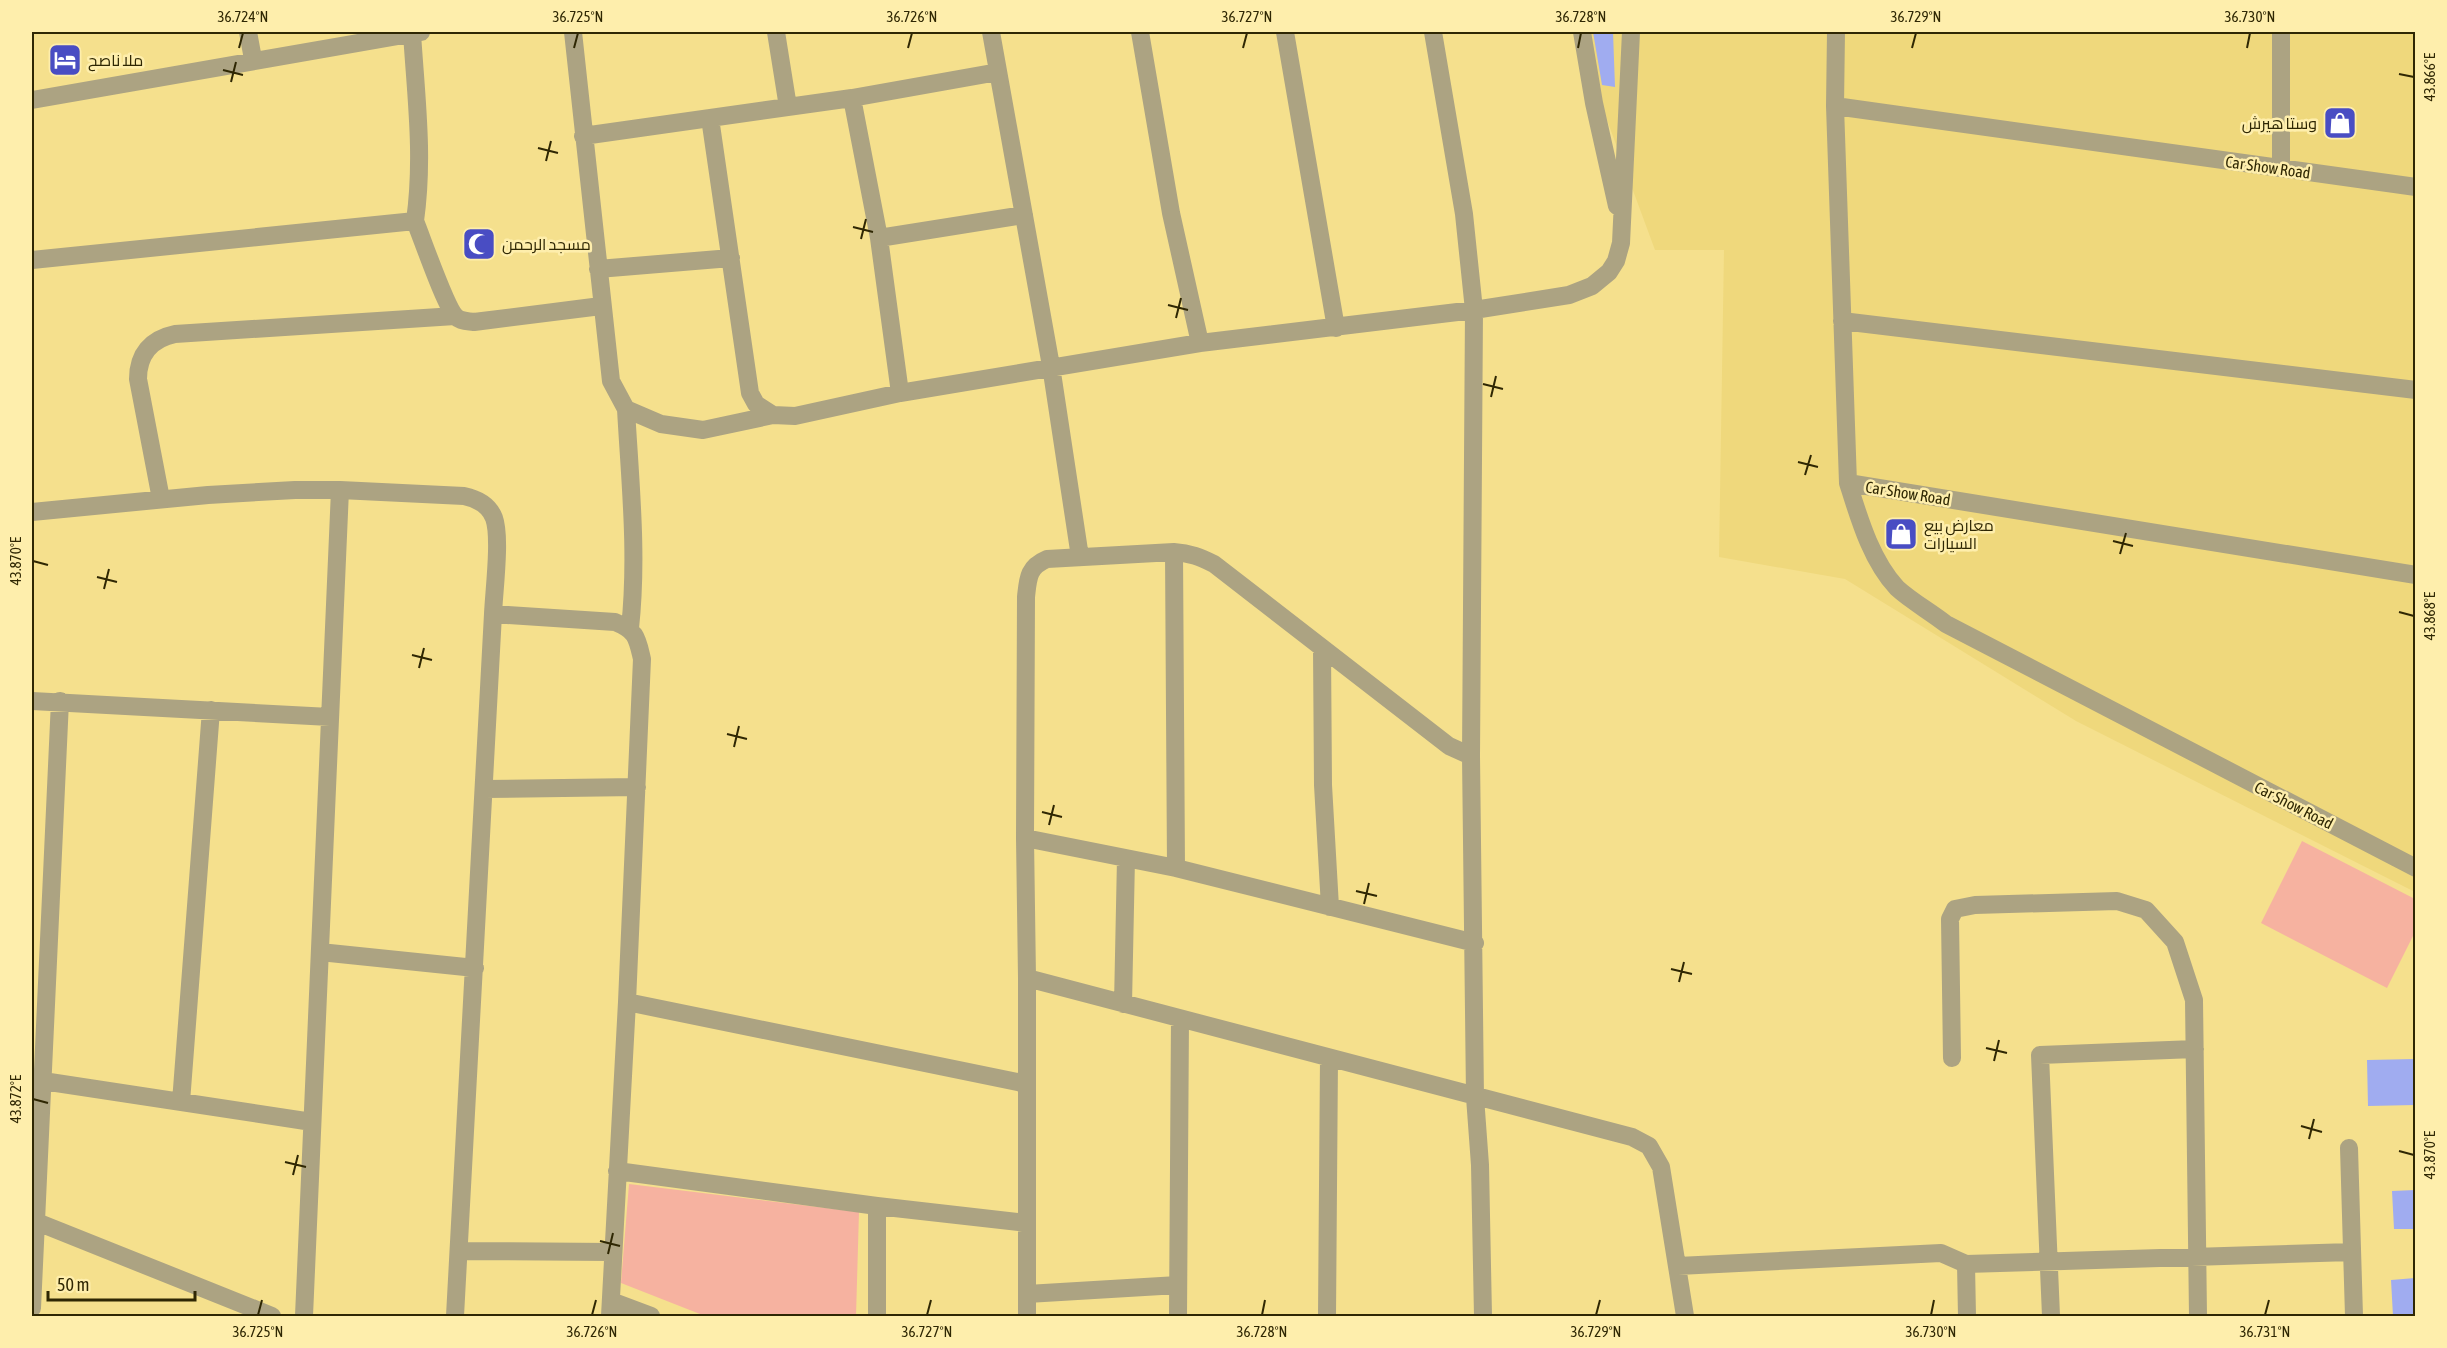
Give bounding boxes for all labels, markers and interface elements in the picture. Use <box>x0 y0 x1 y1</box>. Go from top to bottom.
text: 36.724°N <box>218 8 268 25</box>
text: 36.725°N <box>553 8 603 25</box>
text: 36.726°N <box>887 8 937 25</box>
text: 36.727°N <box>1222 8 1272 25</box>
text: 36.728°N <box>1556 8 1606 25</box>
text: 36.729°N <box>1891 8 1941 25</box>
text: 36.730°N <box>2225 8 2275 25</box>
hotel icon: ملا ناصح <box>47 42 83 78</box>
place label: ملا ناصح <box>88 51 143 72</box>
text: 43.866°E <box>2421 52 2438 101</box>
shop icon: وستا هيرش <box>2322 105 2358 141</box>
place label: وستا هيرش <box>2242 114 2317 134</box>
street label: Car Show Road <box>2224 152 2312 182</box>
mosque icon: مسجد الرحمن <box>461 226 497 262</box>
place label: مسجد الرحمن <box>502 235 591 255</box>
street label: Car Show Road <box>1864 477 1952 509</box>
shop icon: معارض بيع السيارات <box>1883 516 1919 552</box>
place label: معارض بيع السيارات <box>1924 516 1994 553</box>
text: 43.870°E <box>7 536 24 585</box>
text: 43.868°E <box>2421 591 2438 640</box>
street label: Car Show Road <box>2252 778 2336 832</box>
text: 43.872°E <box>7 1074 24 1123</box>
text: 43.870°E <box>2421 1130 2438 1179</box>
scale bar <box>48 1264 195 1302</box>
text: 50 m <box>57 1274 89 1295</box>
text: 36.725°N <box>233 1323 283 1340</box>
text: 36.726°N <box>567 1323 617 1340</box>
text: 36.727°N <box>902 1323 952 1340</box>
text: 36.728°N <box>1237 1323 1287 1340</box>
text: 36.729°N <box>1571 1323 1621 1340</box>
text: 36.730°N <box>1906 1323 1956 1340</box>
text: 36.731°N <box>2240 1323 2290 1340</box>

